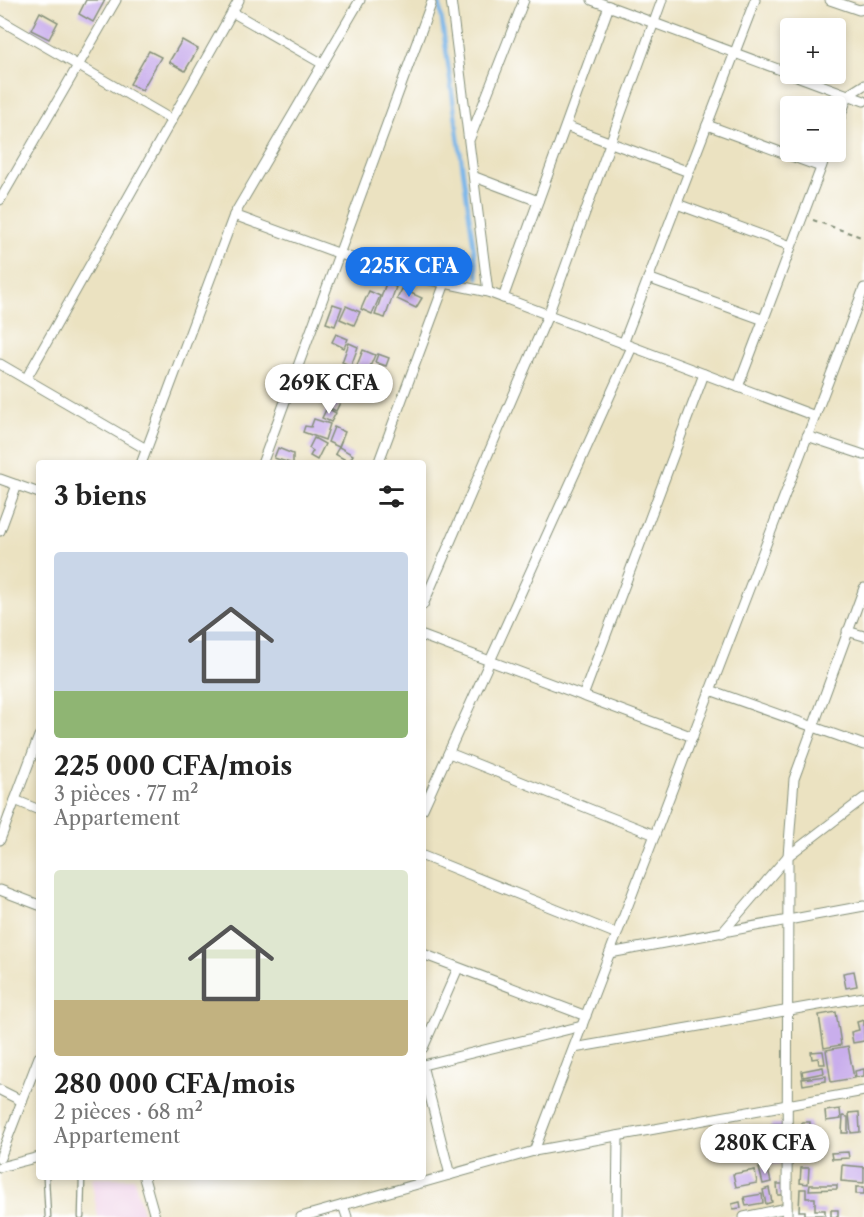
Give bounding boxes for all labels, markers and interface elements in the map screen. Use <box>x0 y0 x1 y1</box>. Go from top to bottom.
map controls <box>780 18 846 162</box>
button: + <box>780 18 846 84</box>
button: − <box>780 96 846 162</box>
pin: 225K CFA <box>347 247 471 298</box>
text: 225K CFA <box>359 254 459 278</box>
pin: 269K CFA <box>267 364 391 415</box>
text: 269K CFA <box>279 371 379 395</box>
text: 3 biens <box>54 480 147 512</box>
icon: filters <box>375 480 408 513</box>
icon: home <box>177 591 285 699</box>
text: 225 000 CFA/mois <box>54 750 292 782</box>
text: 3 pièces · 77 m² <box>54 782 198 806</box>
text: Appartement <box>54 806 180 830</box>
icon: home <box>177 909 285 1017</box>
text: 280 000 CFA/mois <box>54 1068 295 1100</box>
text: 2 pièces · 68 m² <box>54 1100 203 1124</box>
text: Appartement <box>54 1124 180 1148</box>
pin: 280K CFA <box>703 1124 827 1175</box>
text: 280K CFA <box>714 1131 816 1155</box>

